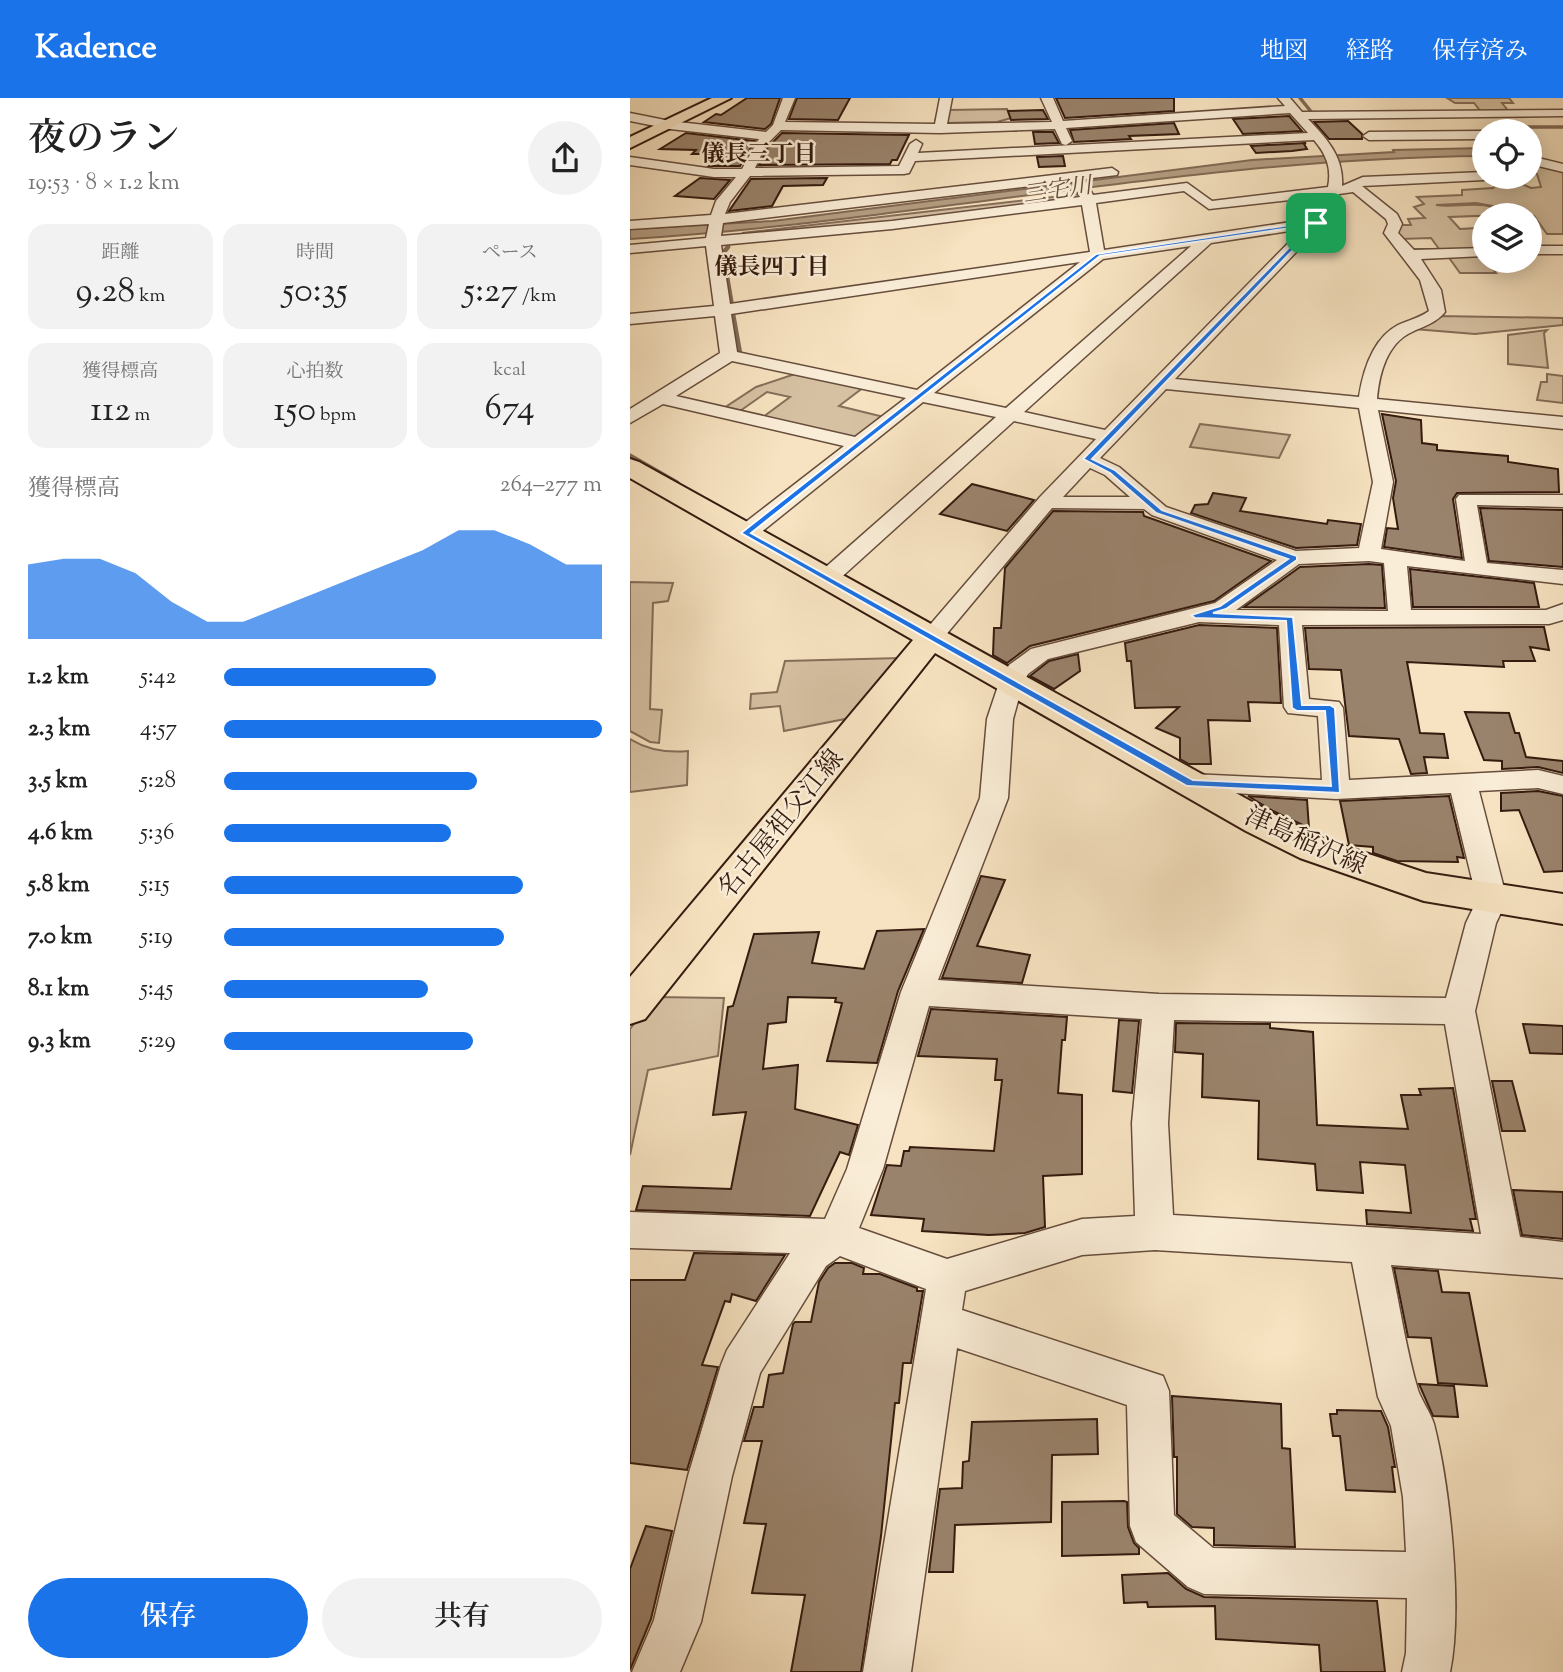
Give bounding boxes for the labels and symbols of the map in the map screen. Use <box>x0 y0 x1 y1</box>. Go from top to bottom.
district label: 儀長三丁目 <box>702 139 817 172</box>
water label: 三宅川 <box>1021 170 1097 213</box>
pin <box>1286 193 1346 253</box>
district label: 儀長四丁目 <box>715 252 830 285</box>
street label: 名古屋祖父江線 <box>710 742 854 907</box>
street label: 津島稲沢線 <box>1238 799 1372 886</box>

